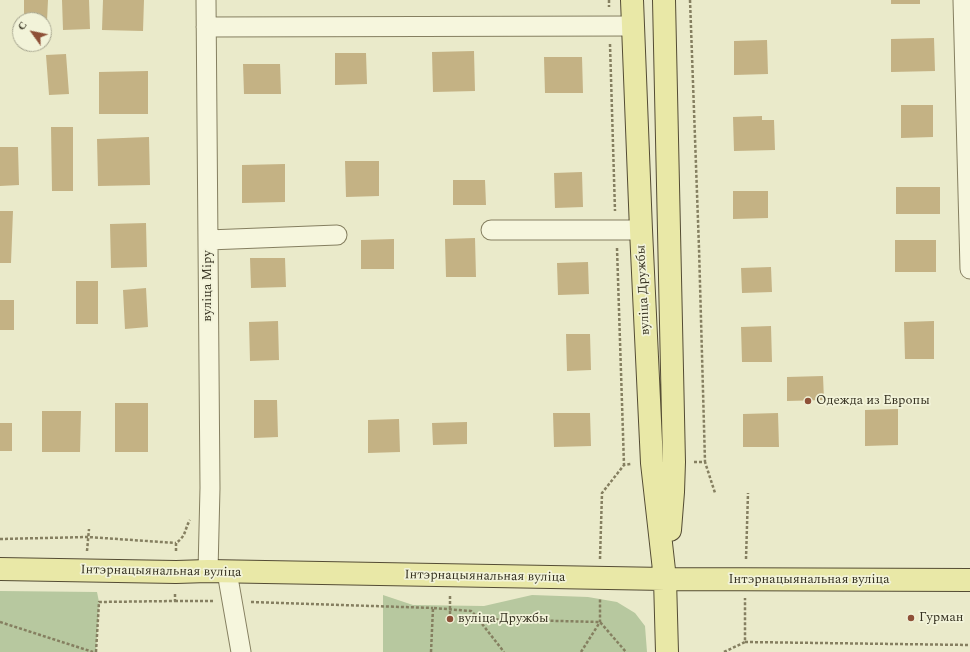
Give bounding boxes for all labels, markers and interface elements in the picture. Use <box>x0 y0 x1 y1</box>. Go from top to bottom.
north arrow <box>12 12 52 52</box>
text: С <box>13 18 32 34</box>
street label: вуліца Дружбы <box>634 244 654 336</box>
street label: вуліца Міру <box>200 250 216 322</box>
place label: Одежда из Европы <box>816 393 930 409</box>
marker: Одежда из Европы <box>803 396 813 406</box>
street label: Інтэрнацыянальная вуліца <box>80 563 242 581</box>
street label: Інтэрнацыянальная вуліца <box>404 568 566 586</box>
street label: Інтэрнацыянальная вуліца <box>728 572 890 588</box>
place label: Гурман <box>919 610 963 626</box>
place label: вуліца Дружбы <box>458 611 549 627</box>
marker: Гурман <box>906 613 916 623</box>
marker: вуліца Дружбы <box>445 614 455 624</box>

